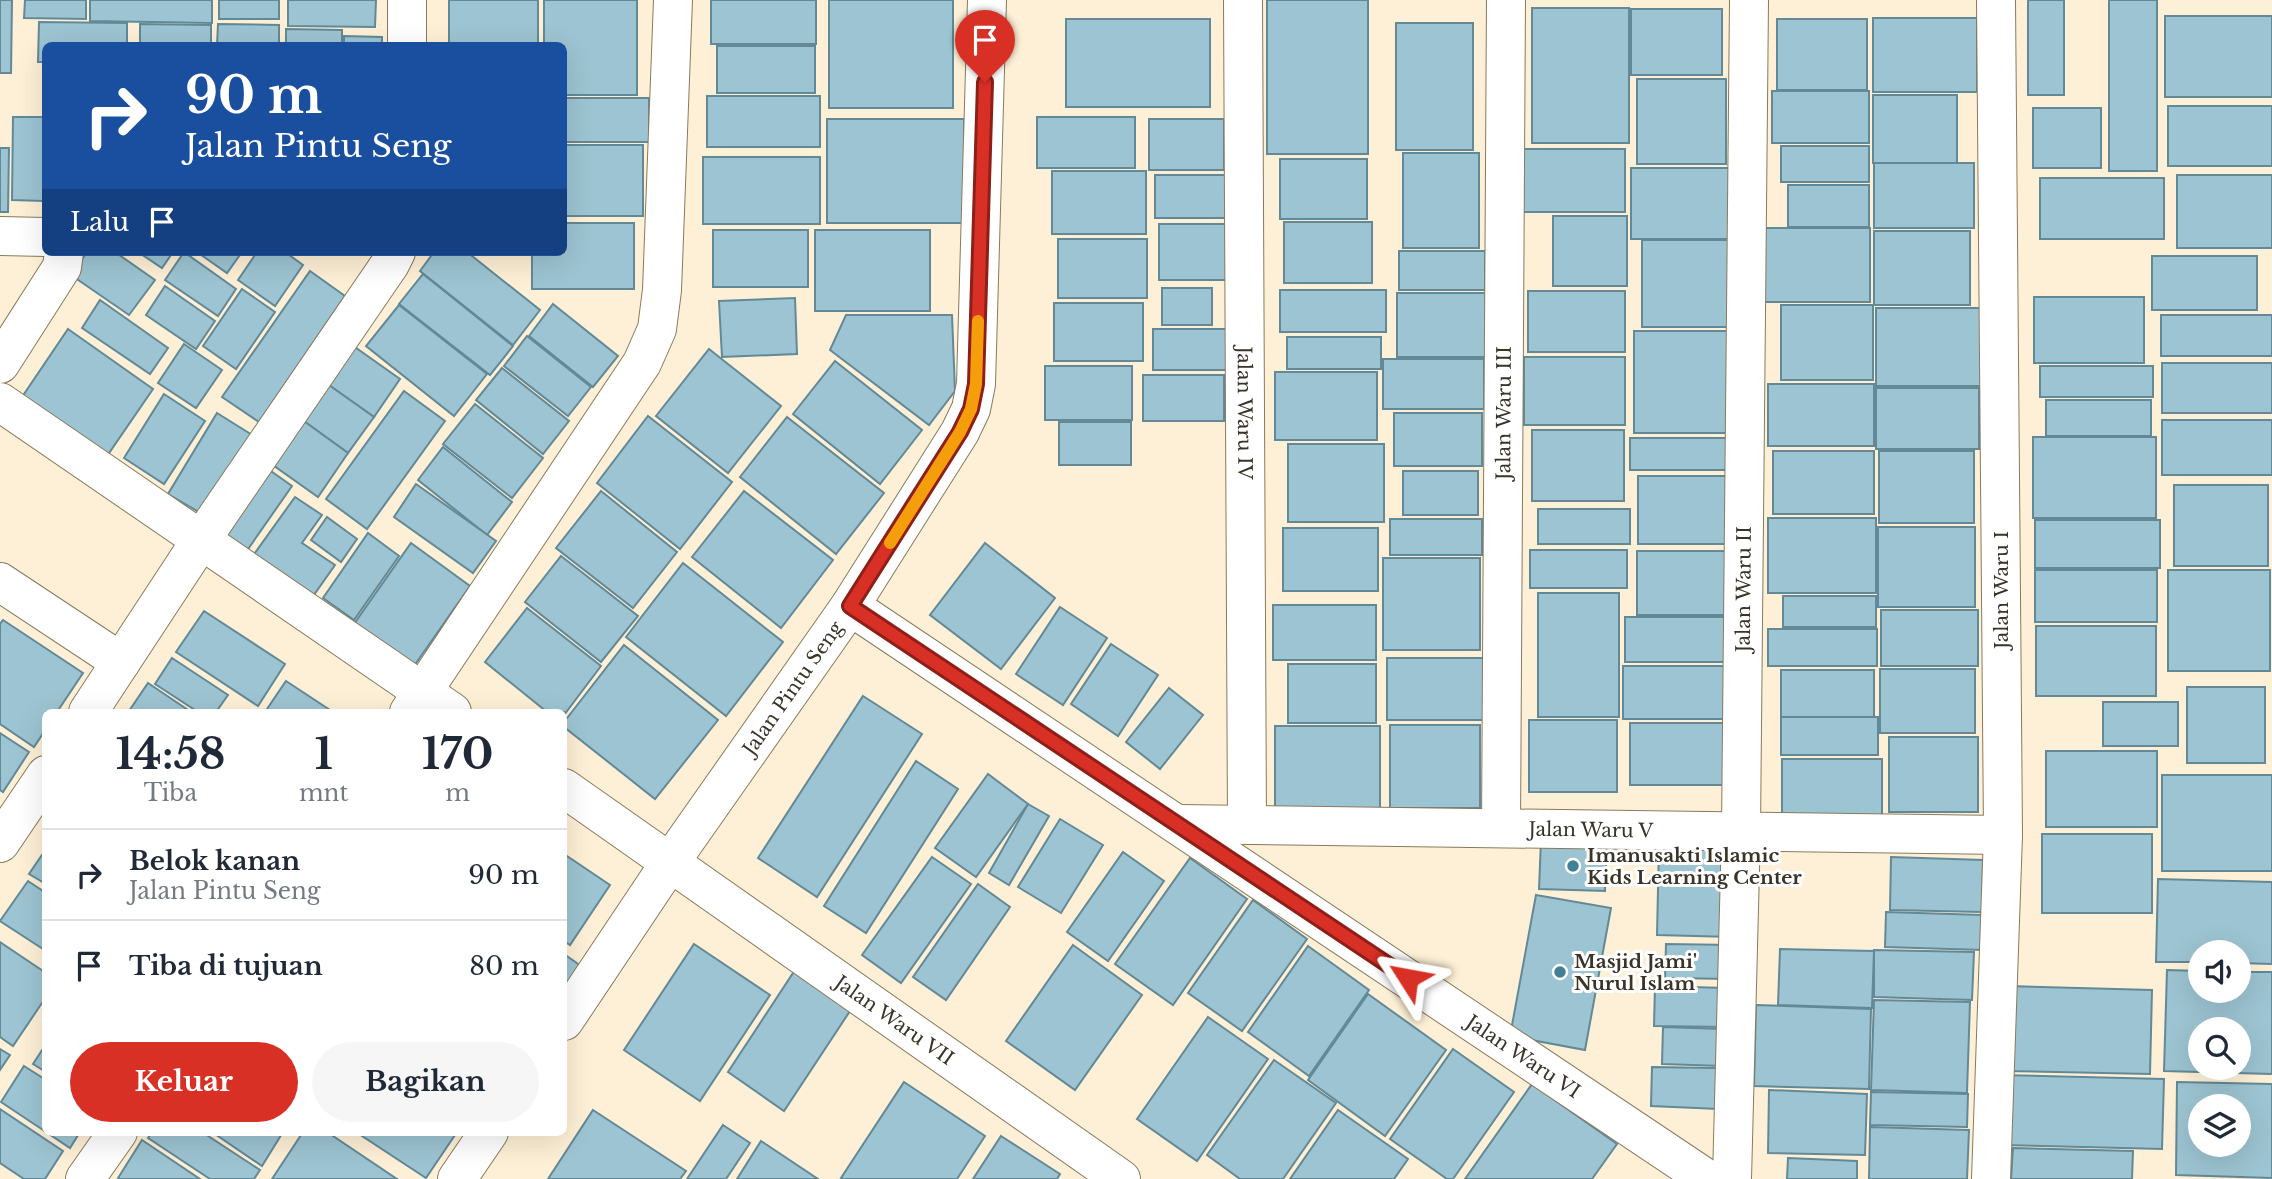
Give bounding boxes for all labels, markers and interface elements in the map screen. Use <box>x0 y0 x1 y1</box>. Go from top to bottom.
pin <box>955 10 1015 82</box>
icon: arrive <box>966 21 1004 59</box>
text: 90 m <box>185 65 322 126</box>
icon: right <box>70 70 161 161</box>
text: Jalan Pintu Seng <box>185 126 452 166</box>
icon: arrive <box>143 203 181 241</box>
text: Lalu <box>70 206 129 238</box>
street label: Jalan Waru IV <box>1233 343 1256 481</box>
street label: Jalan Waru III <box>1492 346 1516 483</box>
street label: Jalan Waru II <box>1732 526 1756 655</box>
street label: Jalan Waru I <box>1990 531 2013 652</box>
street label: Jalan Pintu Seng <box>736 616 848 762</box>
text: 14:58 <box>116 728 225 780</box>
text: 1 <box>314 728 333 780</box>
text: 170 <box>422 728 493 780</box>
text: Tiba <box>144 779 197 807</box>
text: mnt <box>299 779 348 807</box>
text: m <box>445 779 470 807</box>
street label: Jalan Waru V <box>1526 818 1654 842</box>
place label: Imanusakti Islamic Kids Learning Center <box>1587 844 1802 889</box>
text: Belok kanan <box>129 845 300 877</box>
icon: right <box>70 856 108 894</box>
marker: Imanusakti Islamic Kids Learning Center <box>1565 858 1581 874</box>
text: 90 m <box>468 859 539 891</box>
text: Jalan Pintu Seng <box>129 877 321 905</box>
map controls <box>2188 940 2251 1157</box>
button: sound <box>2188 940 2251 1003</box>
position arrow <box>1371 941 1445 1015</box>
icon: arrive <box>70 947 108 985</box>
text: Tiba di tujuan <box>129 950 323 982</box>
text: 80 m <box>469 950 539 982</box>
place label: Masjid Jami' Nurul Islam <box>1574 950 1697 995</box>
marker: Masjid Jami' Nurul Islam <box>1552 964 1568 980</box>
street label: Jalan Waru VII <box>828 969 958 1070</box>
street label: Jalan Waru VI <box>1459 1009 1585 1103</box>
button: search <box>2188 1017 2251 1080</box>
button: Keluar <box>70 1042 298 1122</box>
button: Bagikan <box>312 1042 539 1122</box>
button: layers <box>2188 1094 2251 1157</box>

